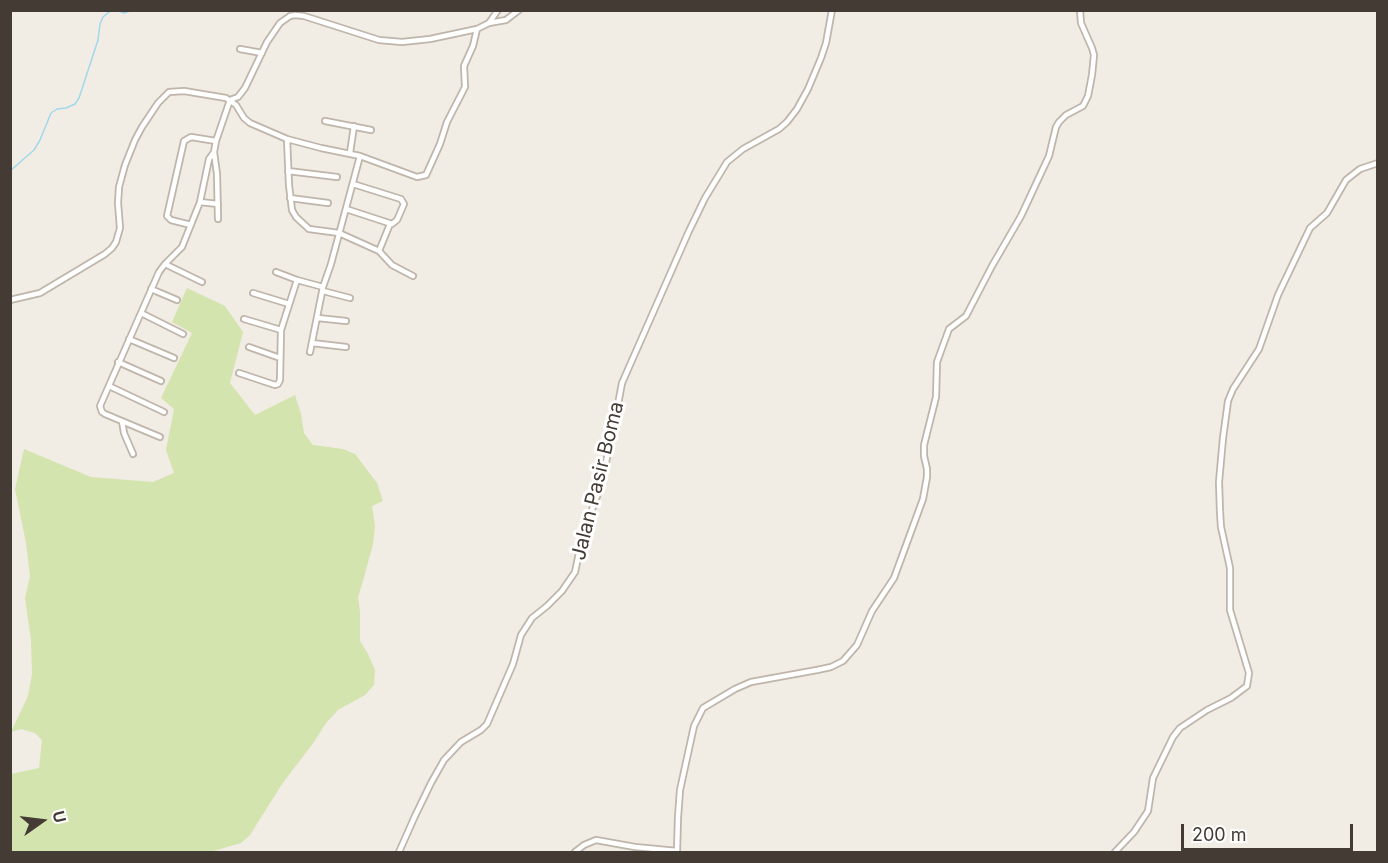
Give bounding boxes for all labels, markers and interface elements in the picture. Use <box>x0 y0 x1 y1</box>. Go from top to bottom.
street label: Jalan Pasir Boma <box>567 399 629 563</box>
north arrow <box>12 791 72 851</box>
text: U <box>48 809 71 825</box>
scale bar <box>1184 812 1356 850</box>
text: 200 m <box>1192 824 1247 845</box>

